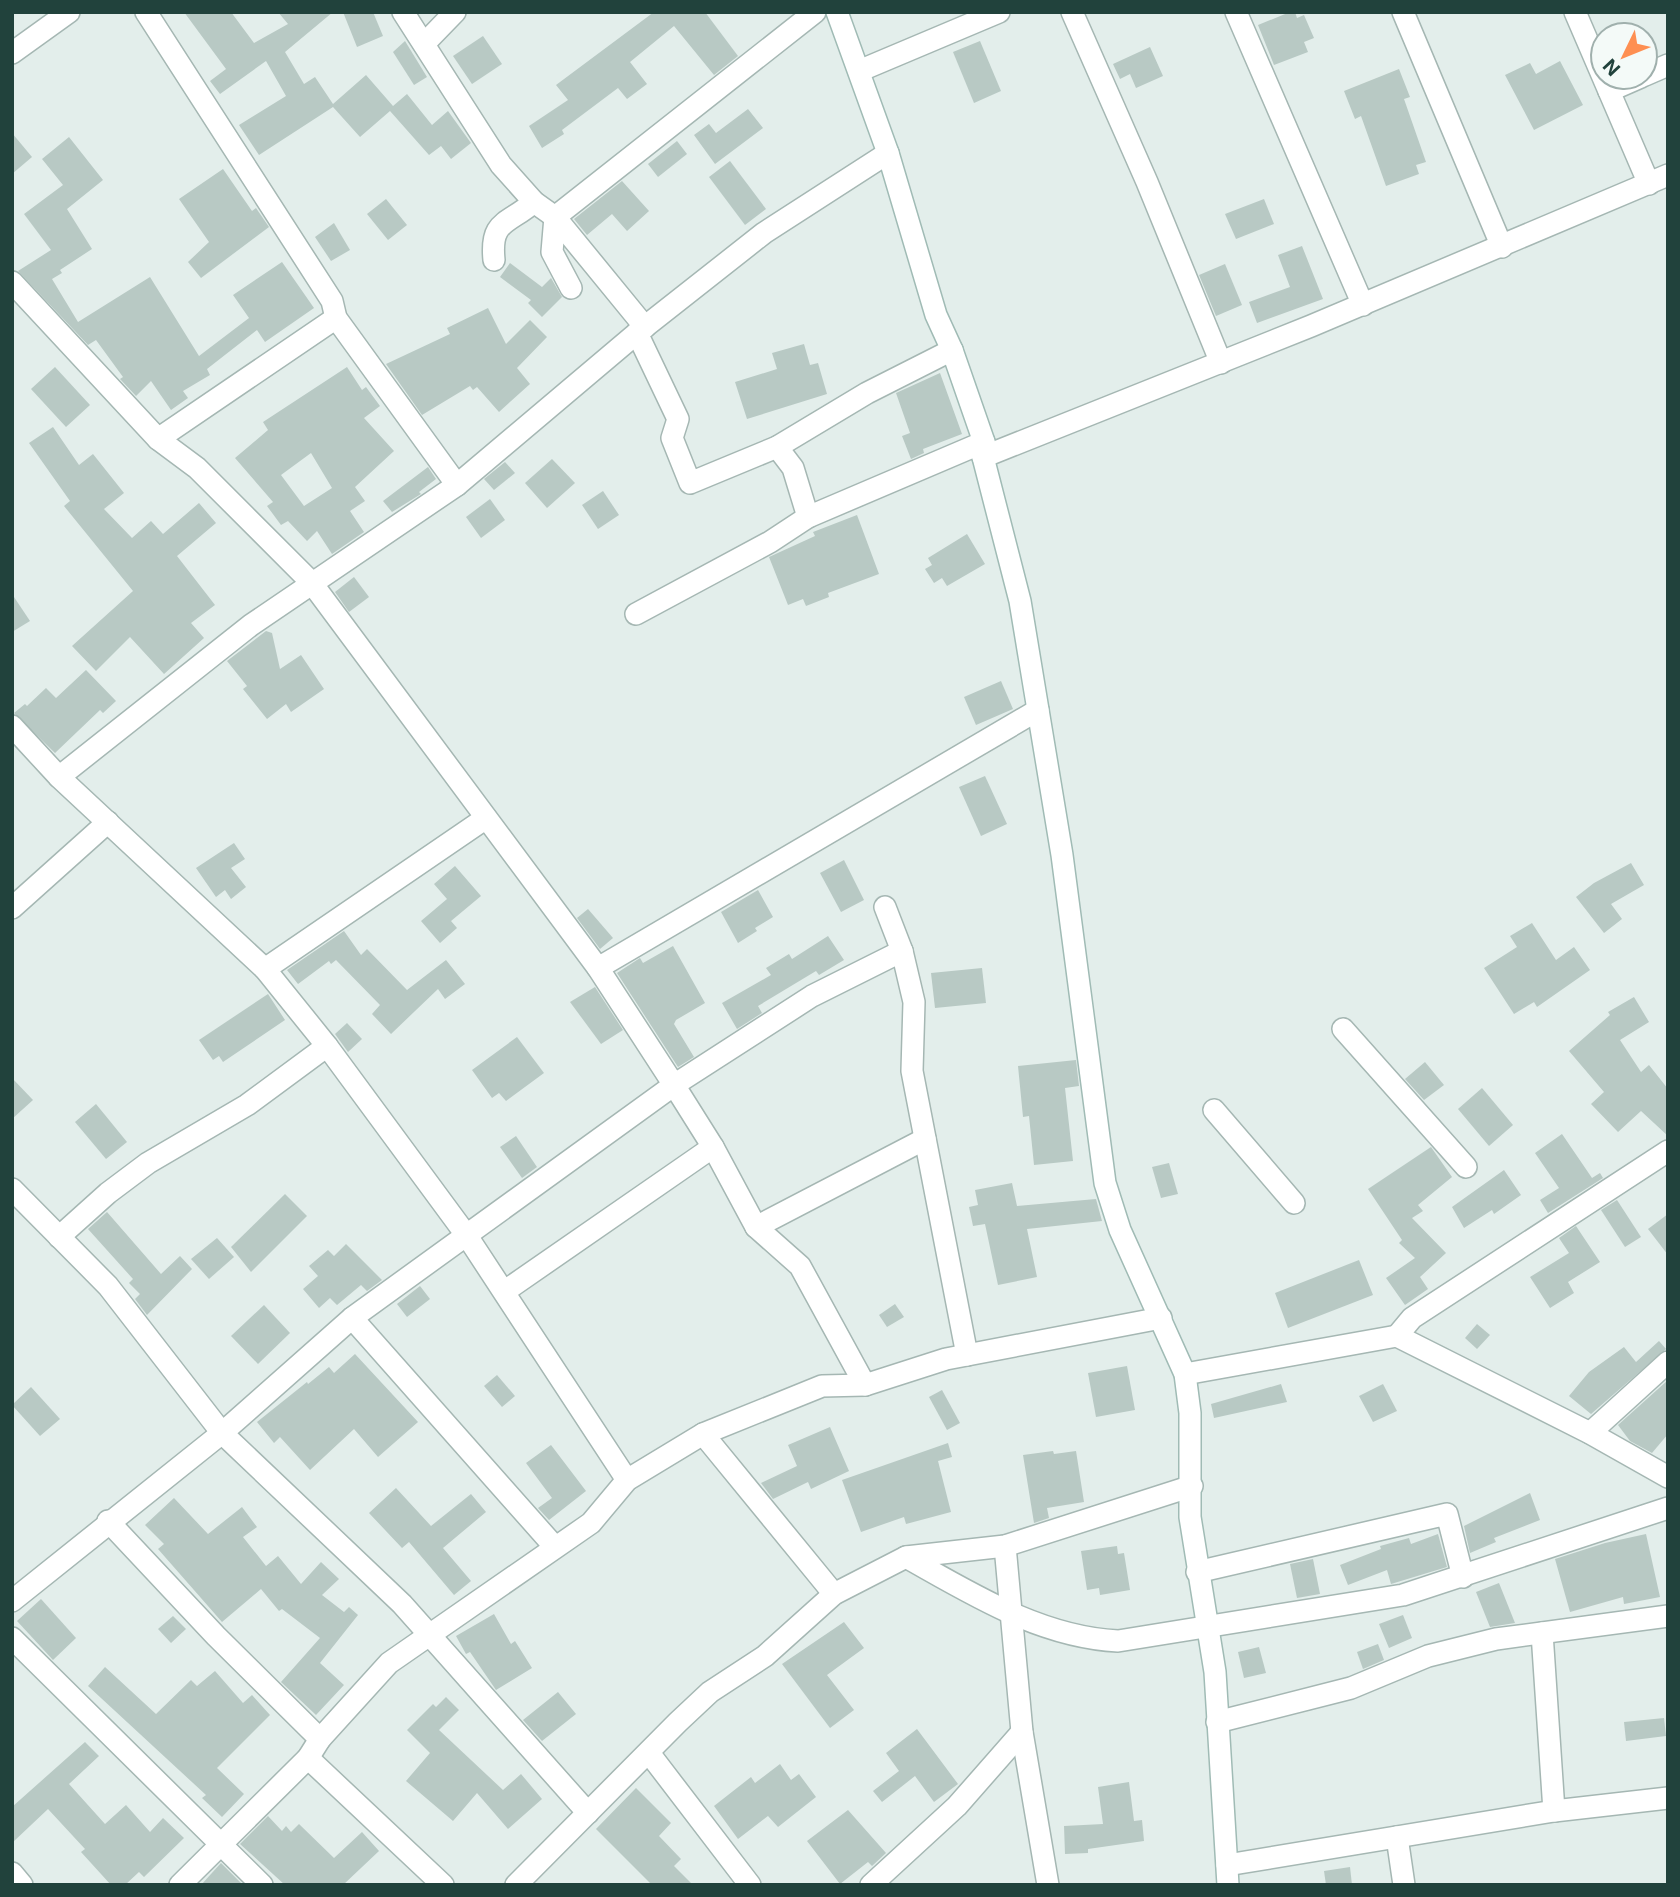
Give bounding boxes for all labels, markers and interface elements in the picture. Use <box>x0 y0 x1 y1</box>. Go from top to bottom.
north arrow <box>1589 21 1659 91</box>
text: N <box>1599 54 1625 80</box>

